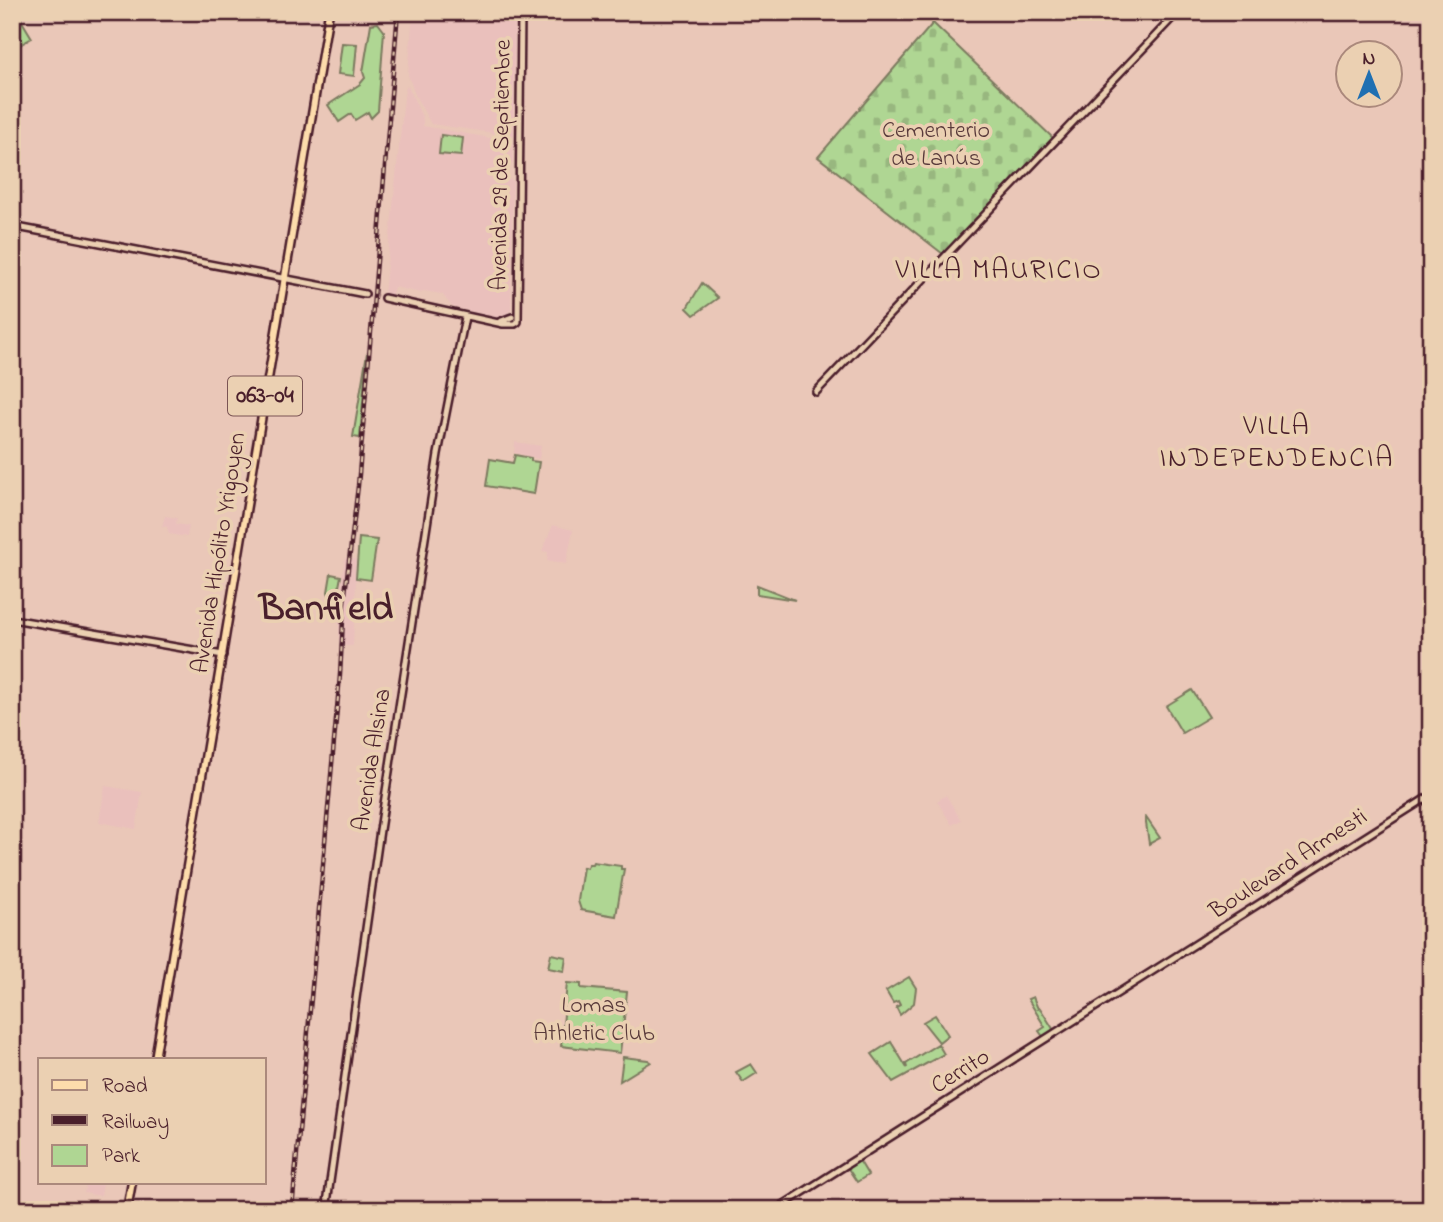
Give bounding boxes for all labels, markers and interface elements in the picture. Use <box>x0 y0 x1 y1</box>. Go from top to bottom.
north arrow <box>1334 38 1404 108</box>
street label: Avenida 29 de Septiembre <box>482 39 522 291</box>
text: N <box>1363 46 1376 73</box>
park label: Cementerio de Lanús <box>882 114 990 177</box>
district label: VILLA MAURICIO <box>894 251 1103 292</box>
road number: 063-04 <box>228 376 302 416</box>
district label: VILLA INDEPENDENCIA <box>1159 407 1395 480</box>
street label: Avenida Hipólito Yrigoyen <box>184 430 257 676</box>
district label: Banfield <box>257 582 394 638</box>
street label: Avenida Alsina <box>344 686 402 834</box>
street label: Boulevard Armesti <box>1202 801 1375 930</box>
park label: Lomas Athletic Club <box>533 989 655 1052</box>
street label: Cerrito <box>925 1040 997 1104</box>
legend <box>38 1058 266 1184</box>
text: Road <box>102 1072 148 1102</box>
text: Railway <box>102 1108 169 1140</box>
text: Park <box>102 1142 141 1172</box>

